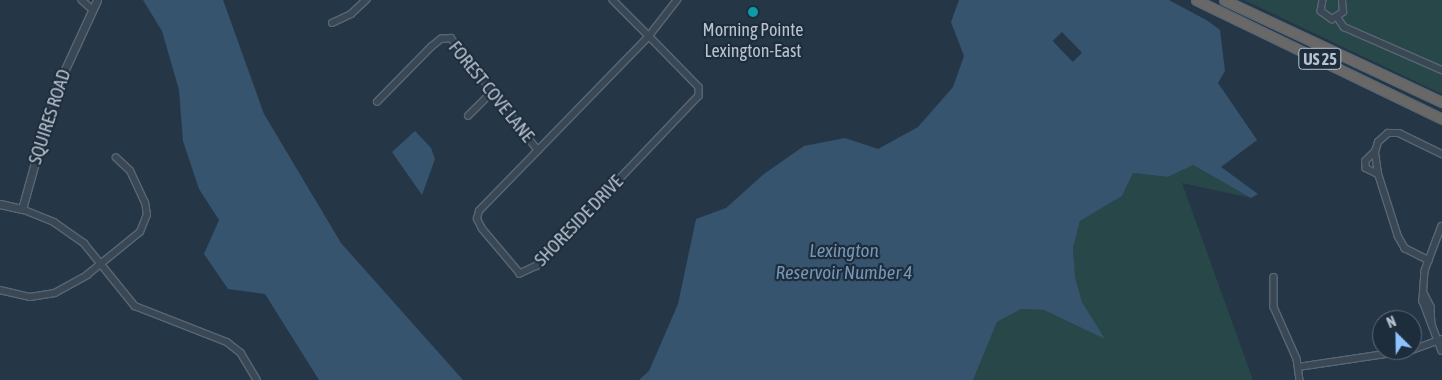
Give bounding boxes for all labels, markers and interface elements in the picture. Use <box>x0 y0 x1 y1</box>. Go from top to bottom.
marker: Morning Pointe Lexington-East <box>747 6 759 18</box>
place label: Morning Pointe Lexington-East <box>703 20 803 62</box>
street label: FOREST COVE LANE <box>444 37 538 147</box>
road number: US 25 <box>1298 46 1342 72</box>
street label: SQUIRES ROAD <box>25 67 75 167</box>
street label: SHORESIDE DRIVE <box>530 171 628 271</box>
water label: Lexington Reservoir Number 4 <box>775 240 913 284</box>
north arrow <box>1372 310 1422 360</box>
text: N <box>1385 313 1398 331</box>

